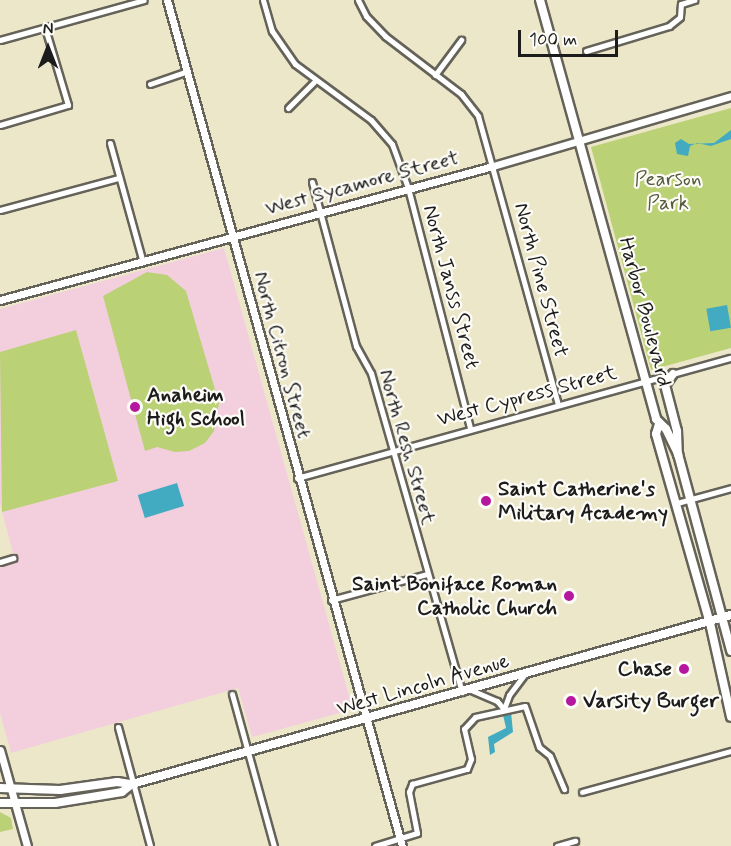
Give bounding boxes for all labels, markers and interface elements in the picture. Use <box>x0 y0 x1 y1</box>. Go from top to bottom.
north arrow <box>18 18 78 78</box>
scale bar <box>521 18 622 56</box>
text: N <box>43 19 53 40</box>
text: 100 m <box>529 28 577 52</box>
street label: West Sycamore Street <box>263 145 461 221</box>
park label: Pearson Park <box>635 166 701 216</box>
street label: North Janss Street <box>417 200 485 374</box>
street label: North Pine Street <box>508 200 574 360</box>
street label: Harbor Boulevard <box>613 236 677 388</box>
street label: North Citron Street <box>247 267 317 443</box>
street label: West Cypress Street <box>435 360 619 432</box>
street label: North Resh Street <box>373 366 441 528</box>
place label: Anaheim High School <box>147 382 245 432</box>
marker: Anaheim High School <box>128 400 142 414</box>
place label: Saint Catherine's Military Academy <box>498 476 666 526</box>
marker: Saint Catherine's Military Academy <box>479 494 493 508</box>
place label: Saint Boniface Roman Catholic Church <box>350 571 557 621</box>
marker: Saint Boniface Roman Catholic Church <box>562 589 576 603</box>
street label: West Lincoln Avenue <box>331 648 515 722</box>
place label: Chase <box>618 656 672 682</box>
marker: Chase <box>677 662 691 676</box>
place label: Varsity Burger <box>583 688 718 714</box>
marker: Varsity Burger <box>564 694 578 708</box>

